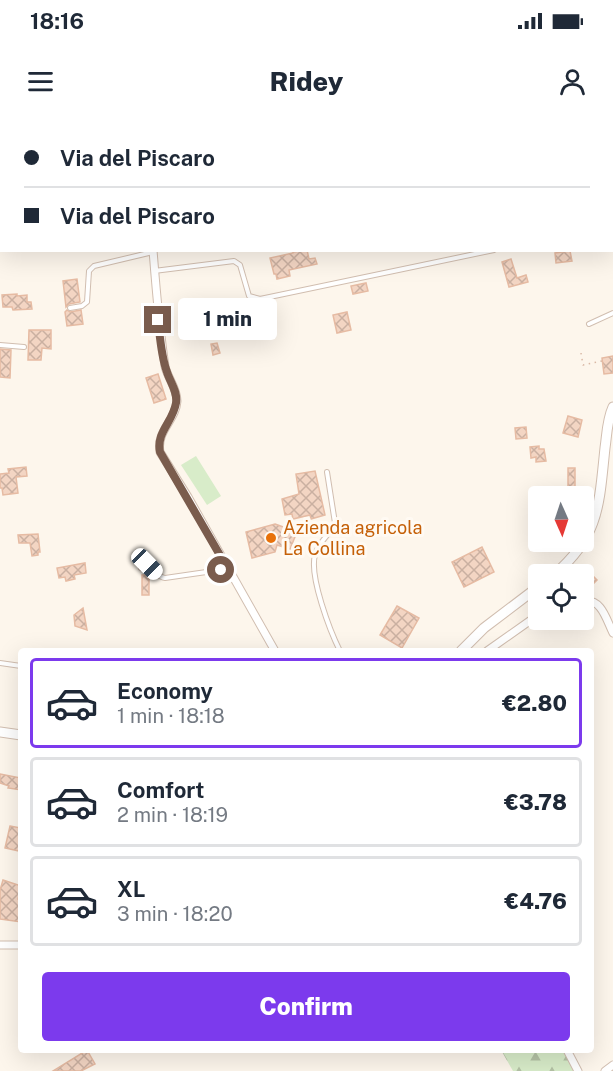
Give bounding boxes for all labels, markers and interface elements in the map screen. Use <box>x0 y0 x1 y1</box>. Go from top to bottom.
text: 18:16 <box>30 8 84 34</box>
icon: menu <box>24 65 57 98</box>
text: Ridey <box>270 65 343 97</box>
icon: person <box>556 65 589 98</box>
text: Via del Piscaro <box>60 145 215 171</box>
text: Via del Piscaro <box>60 203 215 229</box>
callout: 1 min <box>179 299 278 341</box>
route end <box>144 306 171 333</box>
text: 1 min <box>203 307 252 331</box>
north arrow <box>528 486 594 552</box>
map controls <box>528 486 594 630</box>
place label: Azienda agricola La Collina <box>283 517 422 559</box>
marker: Azienda agricola La Collina <box>264 531 278 545</box>
car <box>128 545 166 583</box>
route start <box>207 556 234 583</box>
button: locate <box>528 564 594 630</box>
icon: car <box>45 676 99 730</box>
text: Economy <box>117 678 213 704</box>
text: €2.80 <box>502 690 567 716</box>
text: 1 min · 18:18 <box>117 704 225 728</box>
icon: car <box>45 775 99 829</box>
text: Comfort <box>117 777 204 803</box>
text: €3.78 <box>504 789 567 815</box>
text: 2 min · 18:19 <box>117 803 228 827</box>
icon: car <box>45 874 99 928</box>
text: XL <box>117 876 145 902</box>
text: €4.76 <box>504 888 567 914</box>
text: 3 min · 18:20 <box>117 902 233 926</box>
button: Confirm <box>42 972 570 1041</box>

